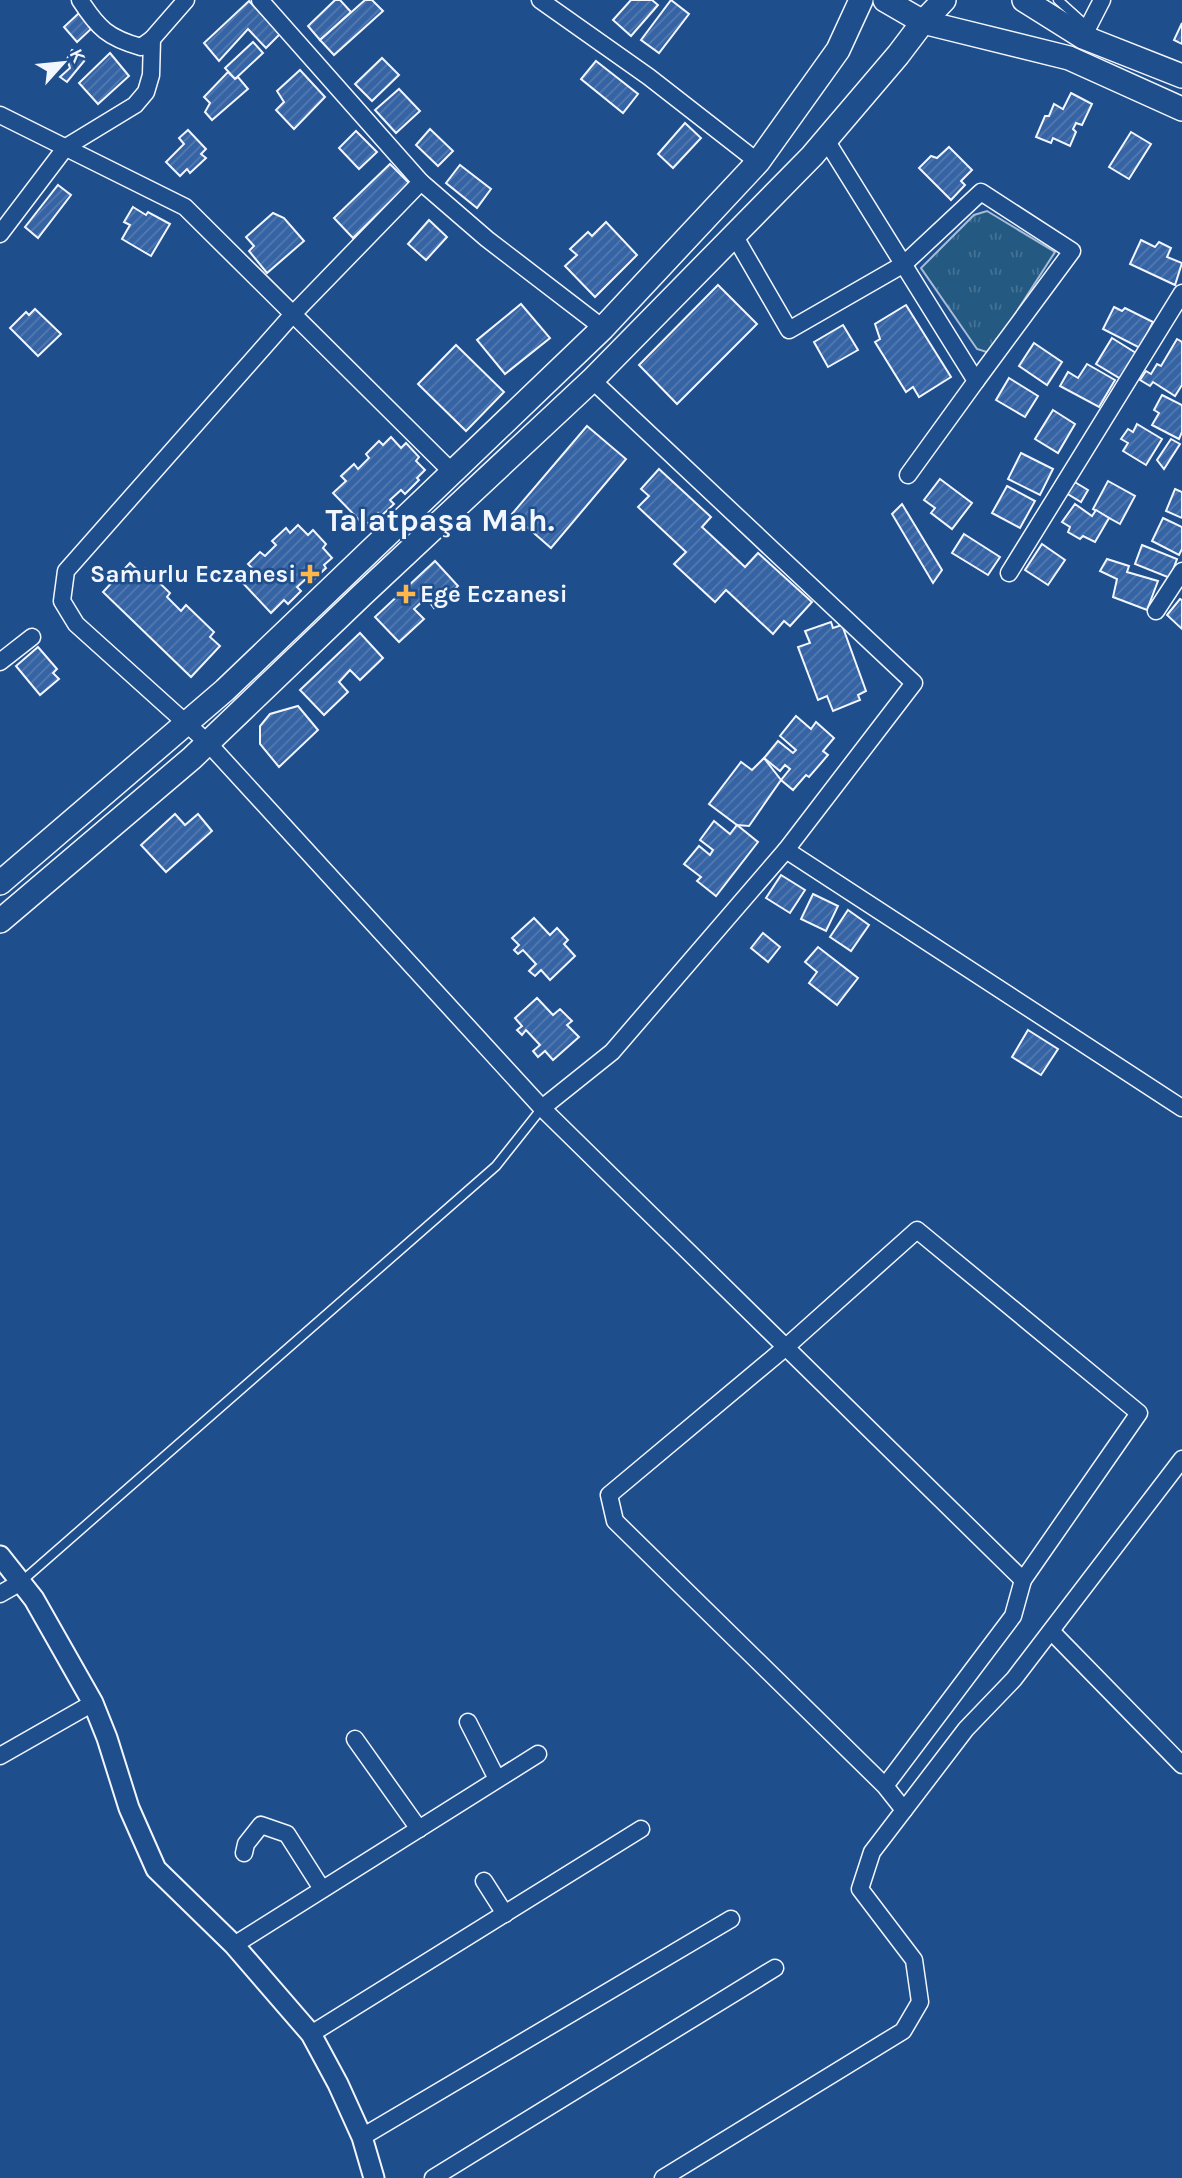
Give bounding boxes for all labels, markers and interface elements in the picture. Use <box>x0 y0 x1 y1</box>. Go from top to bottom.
north arrow <box>28 28 98 98</box>
text: K <box>65 45 90 67</box>
district label: Talatpaşa Mah. <box>325 502 555 539</box>
place label: Samurlu Eczanesi <box>90 560 296 588</box>
marker: Samurlu Eczanesi <box>302 566 318 582</box>
place label: Ege Eczanesi <box>420 580 568 608</box>
marker: Ege Eczanesi <box>398 586 414 602</box>

